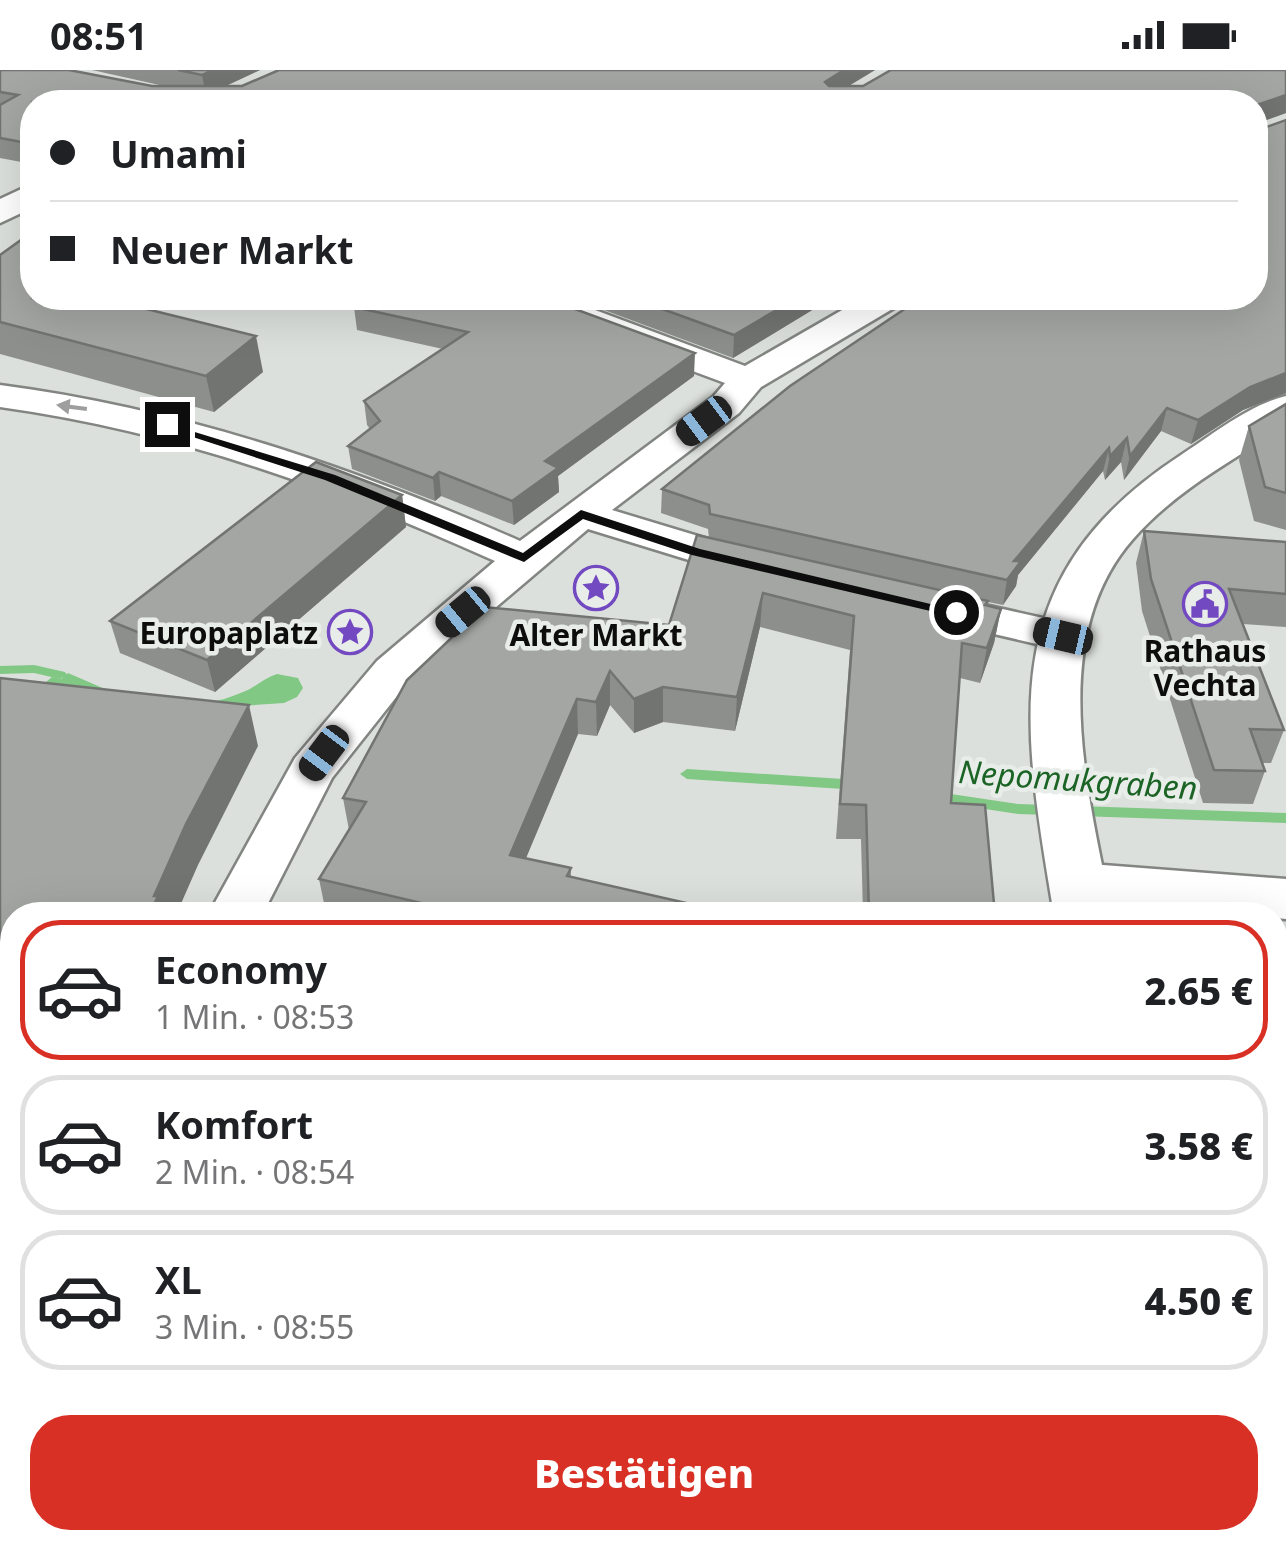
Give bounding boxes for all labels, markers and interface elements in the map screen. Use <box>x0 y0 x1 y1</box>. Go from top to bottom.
text: 08:51 <box>50 9 148 61</box>
text: Umami <box>110 127 247 179</box>
text: Neuer Markt <box>110 223 353 275</box>
car <box>671 391 737 451</box>
one-way arrow <box>56 398 88 414</box>
route end <box>145 402 190 447</box>
place icon: Alter Markt <box>573 565 619 611</box>
car <box>430 581 496 643</box>
public building icon: Rathaus Vechta <box>1182 581 1228 627</box>
route start <box>934 590 979 635</box>
place icon: Europaplatz <box>327 609 373 655</box>
place label: Europaplatz <box>140 612 318 653</box>
place label: Alter Markt <box>509 614 683 655</box>
car <box>1030 615 1096 657</box>
place label: Rathaus Vechta <box>1144 630 1266 705</box>
car <box>294 720 354 786</box>
water label: Nepomukgraben <box>957 749 1199 809</box>
text: Economy <box>155 943 327 995</box>
icon: car <box>35 945 125 1035</box>
text: 2.65 € <box>1144 964 1253 1016</box>
text: 1 Min. · 08:53 <box>155 995 354 1038</box>
text: Komfort <box>155 1098 313 1150</box>
icon: car <box>35 1100 125 1190</box>
text: 3.58 € <box>1144 1119 1253 1171</box>
text: 2 Min. · 08:54 <box>155 1150 354 1193</box>
text: XL <box>155 1253 202 1305</box>
icon: car <box>35 1255 125 1345</box>
text: 4.50 € <box>1144 1274 1253 1326</box>
text: 3 Min. · 08:55 <box>155 1305 354 1348</box>
button: Bestätigen <box>30 1415 1258 1530</box>

